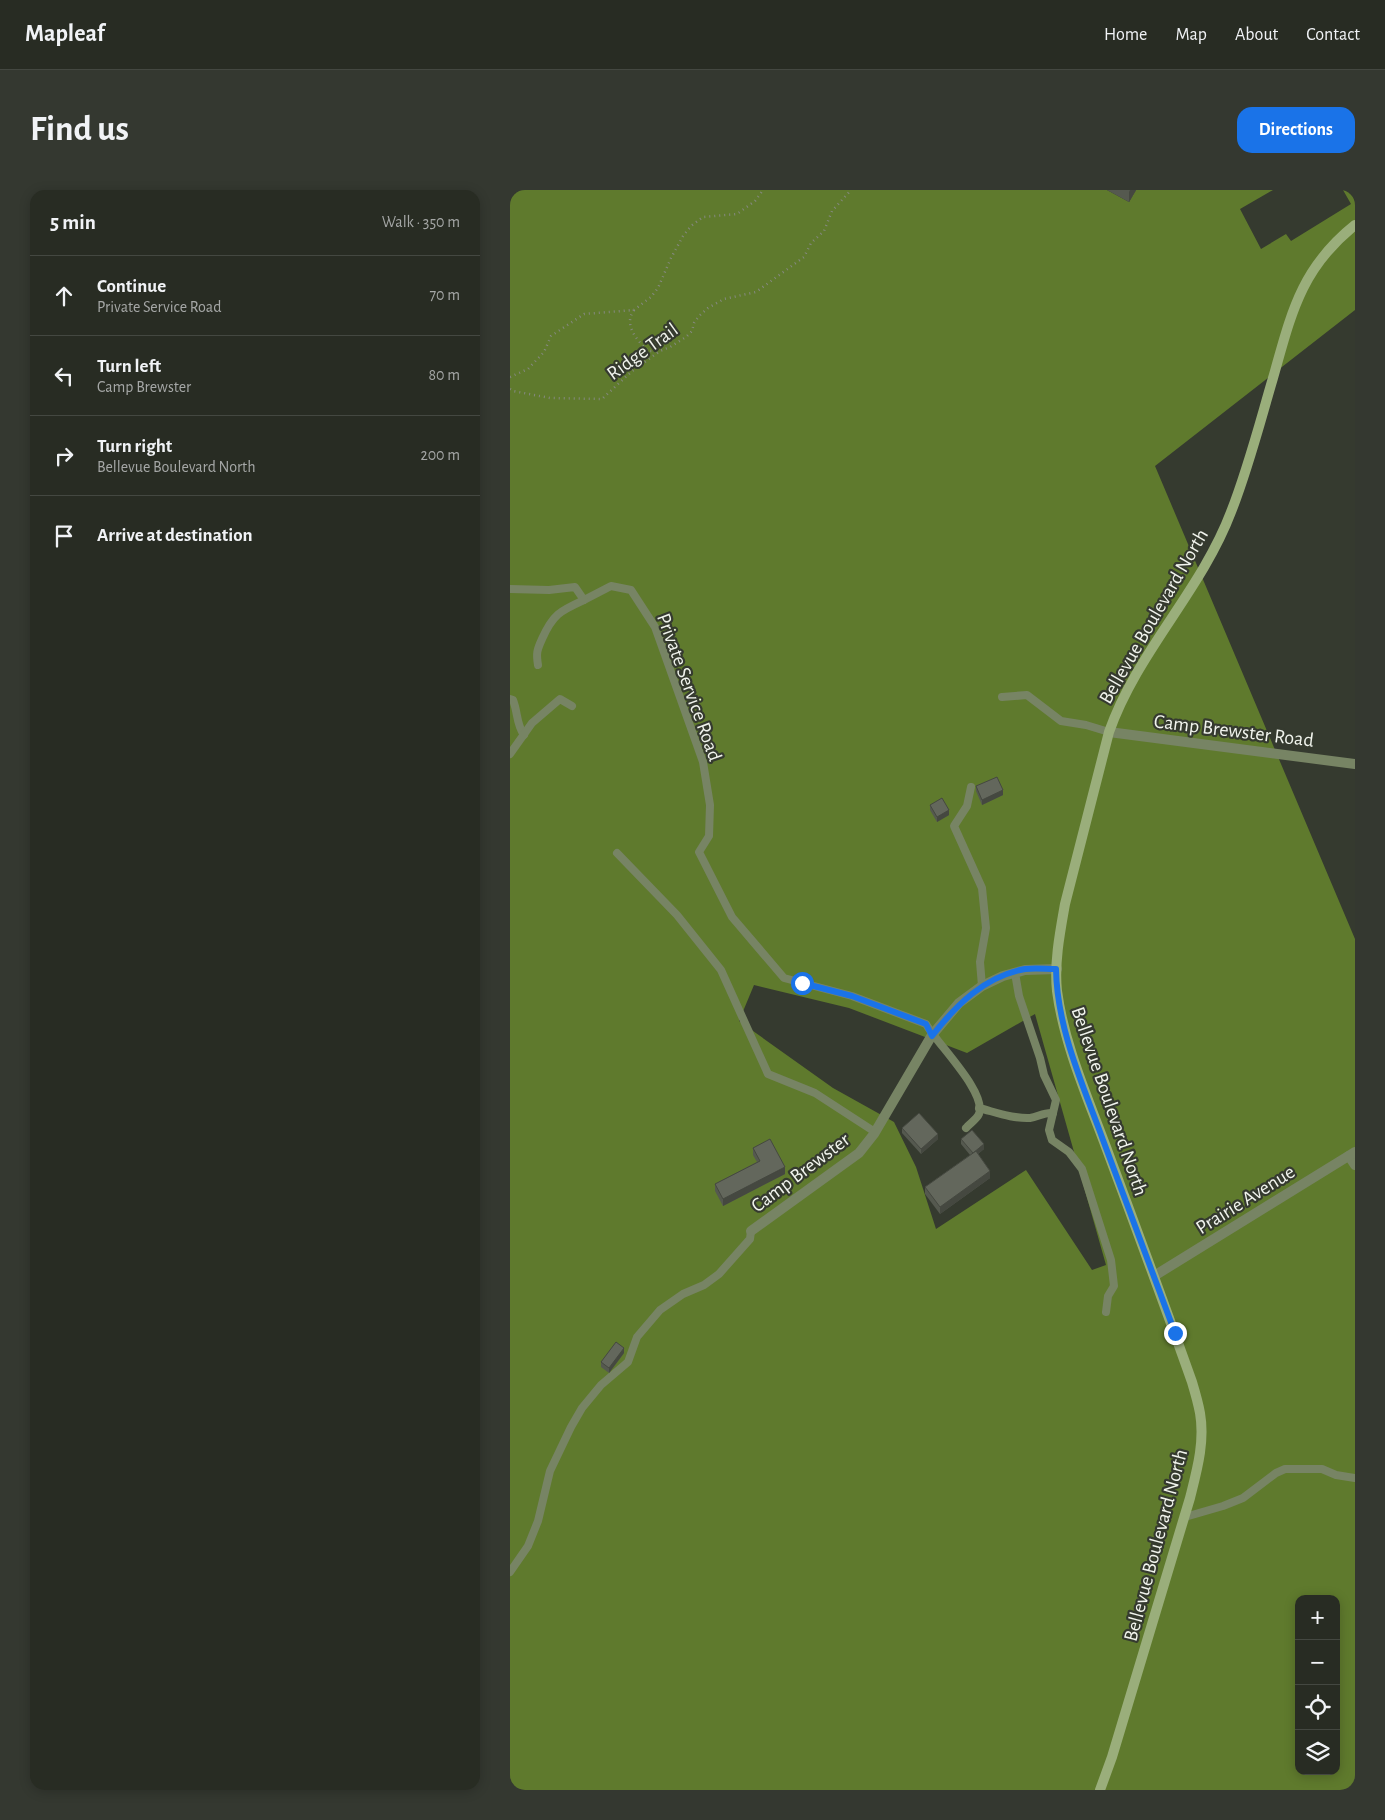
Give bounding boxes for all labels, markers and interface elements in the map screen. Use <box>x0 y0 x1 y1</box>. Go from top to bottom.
text: Mapleaf <box>25 22 105 46</box>
text: Home <box>1104 26 1147 44</box>
text: Map <box>1175 26 1207 44</box>
text: About <box>1235 26 1278 44</box>
text: Contact <box>1306 26 1360 44</box>
button: Directions <box>1237 107 1355 153</box>
text: Find us <box>30 112 129 147</box>
text: 5 min <box>50 212 96 233</box>
text: Walk · 350 m <box>382 214 460 230</box>
text: Continue <box>97 277 166 296</box>
icon: ahead <box>50 282 78 310</box>
text: 70 m <box>429 287 460 303</box>
text: Private Service Road <box>97 299 222 315</box>
street label: Ridge Trail <box>603 320 682 384</box>
text: Turn left <box>97 357 161 376</box>
icon: left <box>50 362 78 390</box>
text: 80 m <box>429 367 460 383</box>
text: Camp Brewster <box>97 379 191 395</box>
text: Turn right <box>97 437 172 456</box>
icon: right <box>50 442 78 470</box>
text: 200 m <box>420 447 460 463</box>
text: Bellevue Boulevard North <box>97 459 256 475</box>
icon: arrive <box>50 522 78 550</box>
text: Arrive at destination <box>97 526 253 545</box>
street label: Bellevue Boulevard North <box>1096 526 1212 707</box>
street label: Private Service Road <box>653 611 725 764</box>
street label: Camp Brewster Road <box>1153 711 1315 751</box>
route start <box>791 972 814 995</box>
street label: Bellevue Boulevard North <box>1067 1004 1151 1198</box>
street label: Camp Brewster <box>748 1129 854 1216</box>
street label: Prairie Avenue <box>1192 1162 1299 1238</box>
route end <box>1164 1322 1187 1345</box>
street label: Bellevue Boulevard North <box>1121 1447 1191 1644</box>
map controls <box>1295 1595 1340 1775</box>
button: + <box>1295 1595 1340 1640</box>
button: − <box>1295 1640 1340 1685</box>
button: locate <box>1295 1685 1340 1730</box>
button: layers <box>1295 1730 1340 1775</box>

